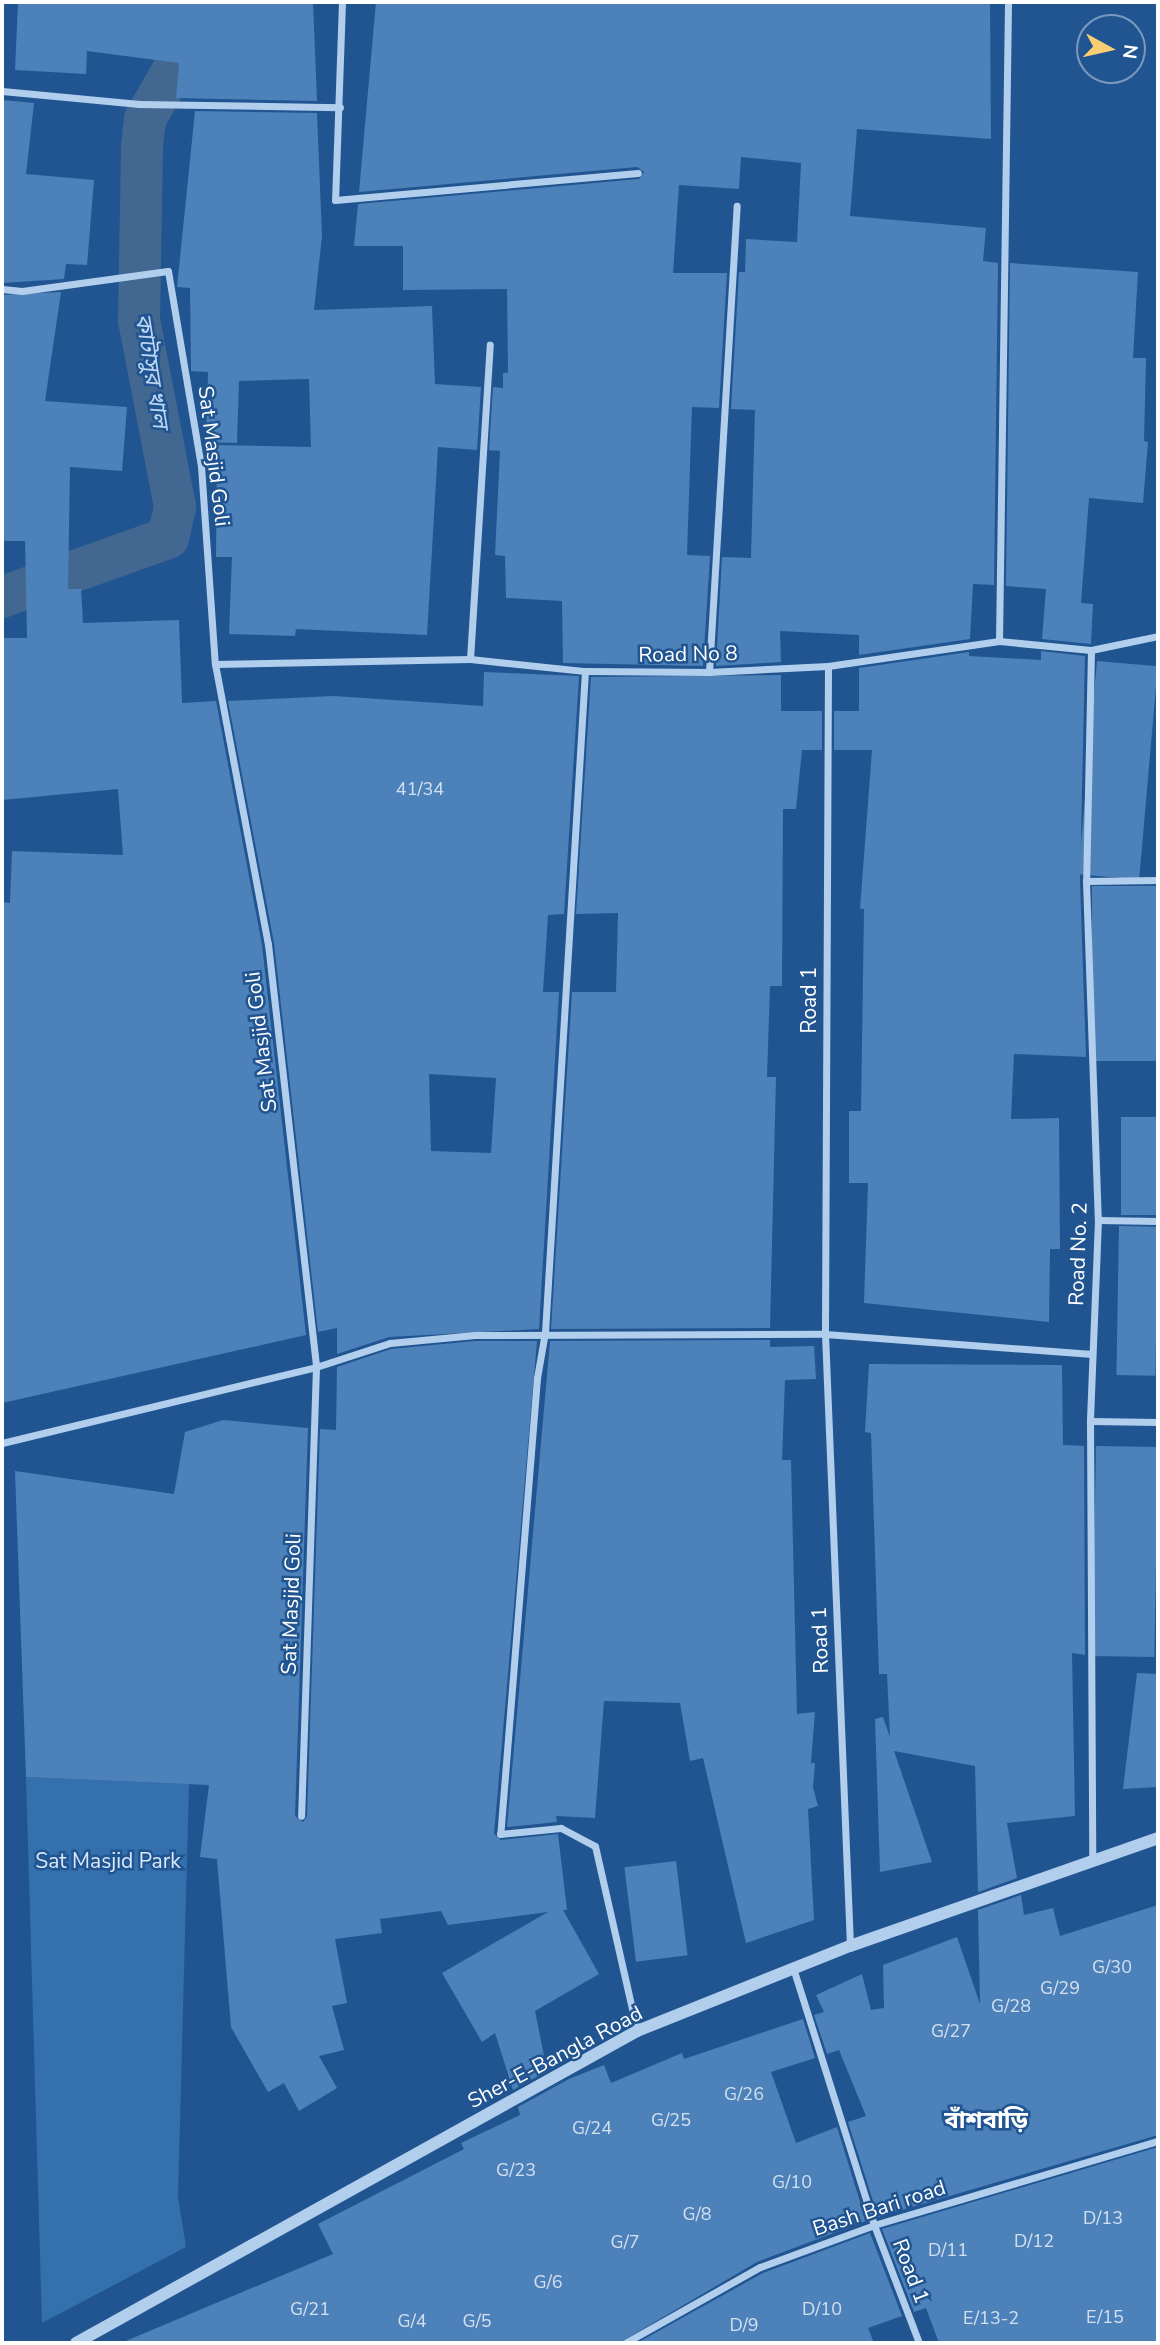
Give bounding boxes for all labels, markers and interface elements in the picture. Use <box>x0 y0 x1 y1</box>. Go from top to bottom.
north arrow <box>1076 14 1146 84</box>
text: N <box>1116 43 1144 60</box>
water label: কাটাসুর খাল <box>128 312 174 430</box>
street label: Sat Masjid Goli <box>193 384 235 528</box>
street label: Road No 8 <box>638 641 738 667</box>
house number: 41/34 <box>396 778 444 800</box>
street label: Road 1 <box>796 967 822 1033</box>
street label: Sat Masjid Goli <box>240 970 282 1114</box>
street label: Road No. 2 <box>1064 1202 1092 1306</box>
street label: Sat Masjid Goli <box>276 1533 306 1675</box>
street label: Road 1 <box>806 1606 834 1674</box>
park label: Sat Masjid Park <box>35 1848 181 1874</box>
house number: G/30 <box>1092 1956 1132 1978</box>
house number: G/29 <box>1040 1977 1080 1999</box>
house number: G/28 <box>991 1995 1031 2017</box>
street label: Sher-E-Bangla Road <box>463 2000 647 2114</box>
house number: G/27 <box>931 2020 971 2042</box>
house number: G/26 <box>724 2083 764 2105</box>
district label: বাঁশবাড়ি <box>944 2107 1028 2135</box>
house number: G/25 <box>651 2109 691 2131</box>
house number: G/24 <box>572 2117 612 2139</box>
house number: G/23 <box>496 2159 536 2181</box>
house number: G/10 <box>772 2171 812 2193</box>
street label: Bash Bari road <box>809 2175 949 2241</box>
house number: G/8 <box>682 2203 712 2225</box>
house number: D/13 <box>1083 2207 1123 2229</box>
house number: D/12 <box>1014 2230 1054 2252</box>
house number: G/7 <box>610 2231 640 2253</box>
street label: Road 1 <box>887 2235 935 2307</box>
house number: D/11 <box>928 2239 968 2261</box>
house number: G/6 <box>533 2271 563 2293</box>
house number: G/21 <box>290 2298 330 2320</box>
house number: D/10 <box>802 2298 842 2320</box>
house number: E/15 <box>1086 2306 1124 2328</box>
house number: E/13-2 <box>963 2307 1019 2329</box>
house number: G/4 <box>397 2310 427 2332</box>
house number: G/5 <box>462 2310 492 2332</box>
house number: D/9 <box>729 2314 759 2336</box>

